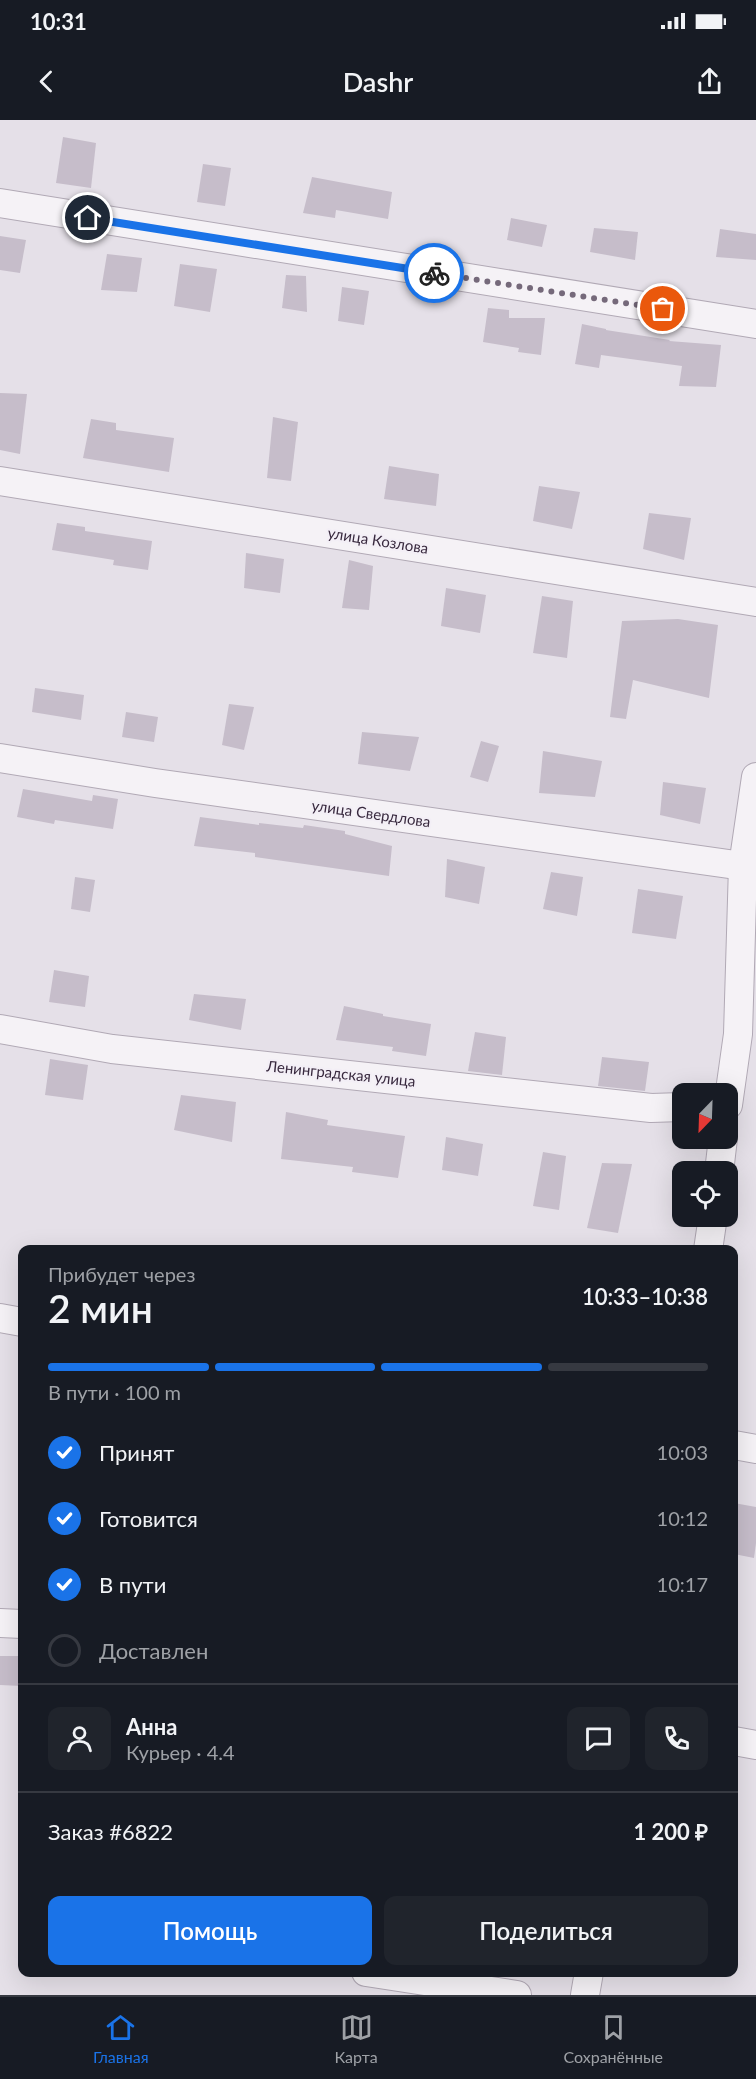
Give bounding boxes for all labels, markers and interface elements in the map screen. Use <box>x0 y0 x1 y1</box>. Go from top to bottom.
text: 10:31 <box>30 8 87 35</box>
icon: back <box>30 65 63 98</box>
text: Dashr <box>343 65 413 98</box>
icon: share <box>693 65 726 98</box>
pin <box>62 192 113 243</box>
icon: home <box>71 201 104 234</box>
courier <box>404 243 464 303</box>
icon: bike <box>418 257 451 290</box>
pin <box>637 283 688 334</box>
icon: bag <box>646 292 679 325</box>
street label: улица Козлова <box>327 523 430 557</box>
street label: улица Свердлова <box>311 796 432 830</box>
street label: Ленинградская улица <box>265 1056 417 1090</box>
north arrow <box>672 1083 738 1149</box>
map controls <box>672 1083 738 1227</box>
button: locate <box>672 1161 738 1227</box>
text: Прибудет через <box>48 1262 195 1286</box>
text: 10:33–10:38 <box>582 1283 708 1310</box>
text: 2 мин <box>48 1285 153 1331</box>
text: В пути · 100 m <box>48 1380 181 1404</box>
icon: check <box>48 1436 81 1469</box>
text: Принят <box>99 1439 174 1466</box>
text: 10:03 <box>657 1440 708 1464</box>
icon: check <box>48 1502 81 1535</box>
text: Готовится <box>99 1505 198 1532</box>
text: 10:12 <box>657 1506 708 1530</box>
icon: check <box>48 1568 81 1601</box>
text: В пути <box>99 1571 166 1598</box>
text: 10:17 <box>657 1572 708 1596</box>
text: Доставлен <box>99 1637 208 1664</box>
button: person <box>48 1707 111 1770</box>
button: chat <box>567 1707 630 1770</box>
button: phone <box>645 1707 708 1770</box>
text: Анна <box>126 1713 177 1740</box>
text: Курьер · 4.4 <box>126 1740 235 1764</box>
text: Заказ #6822 <box>48 1818 173 1845</box>
text: 1 200 ₽ <box>633 1818 708 1845</box>
button: Помощь <box>48 1896 372 1965</box>
button: Поделиться <box>384 1896 708 1965</box>
tab: Главная <box>93 2011 149 2066</box>
tab: Карта <box>334 2011 378 2066</box>
tab: Сохранённые <box>563 2011 663 2066</box>

